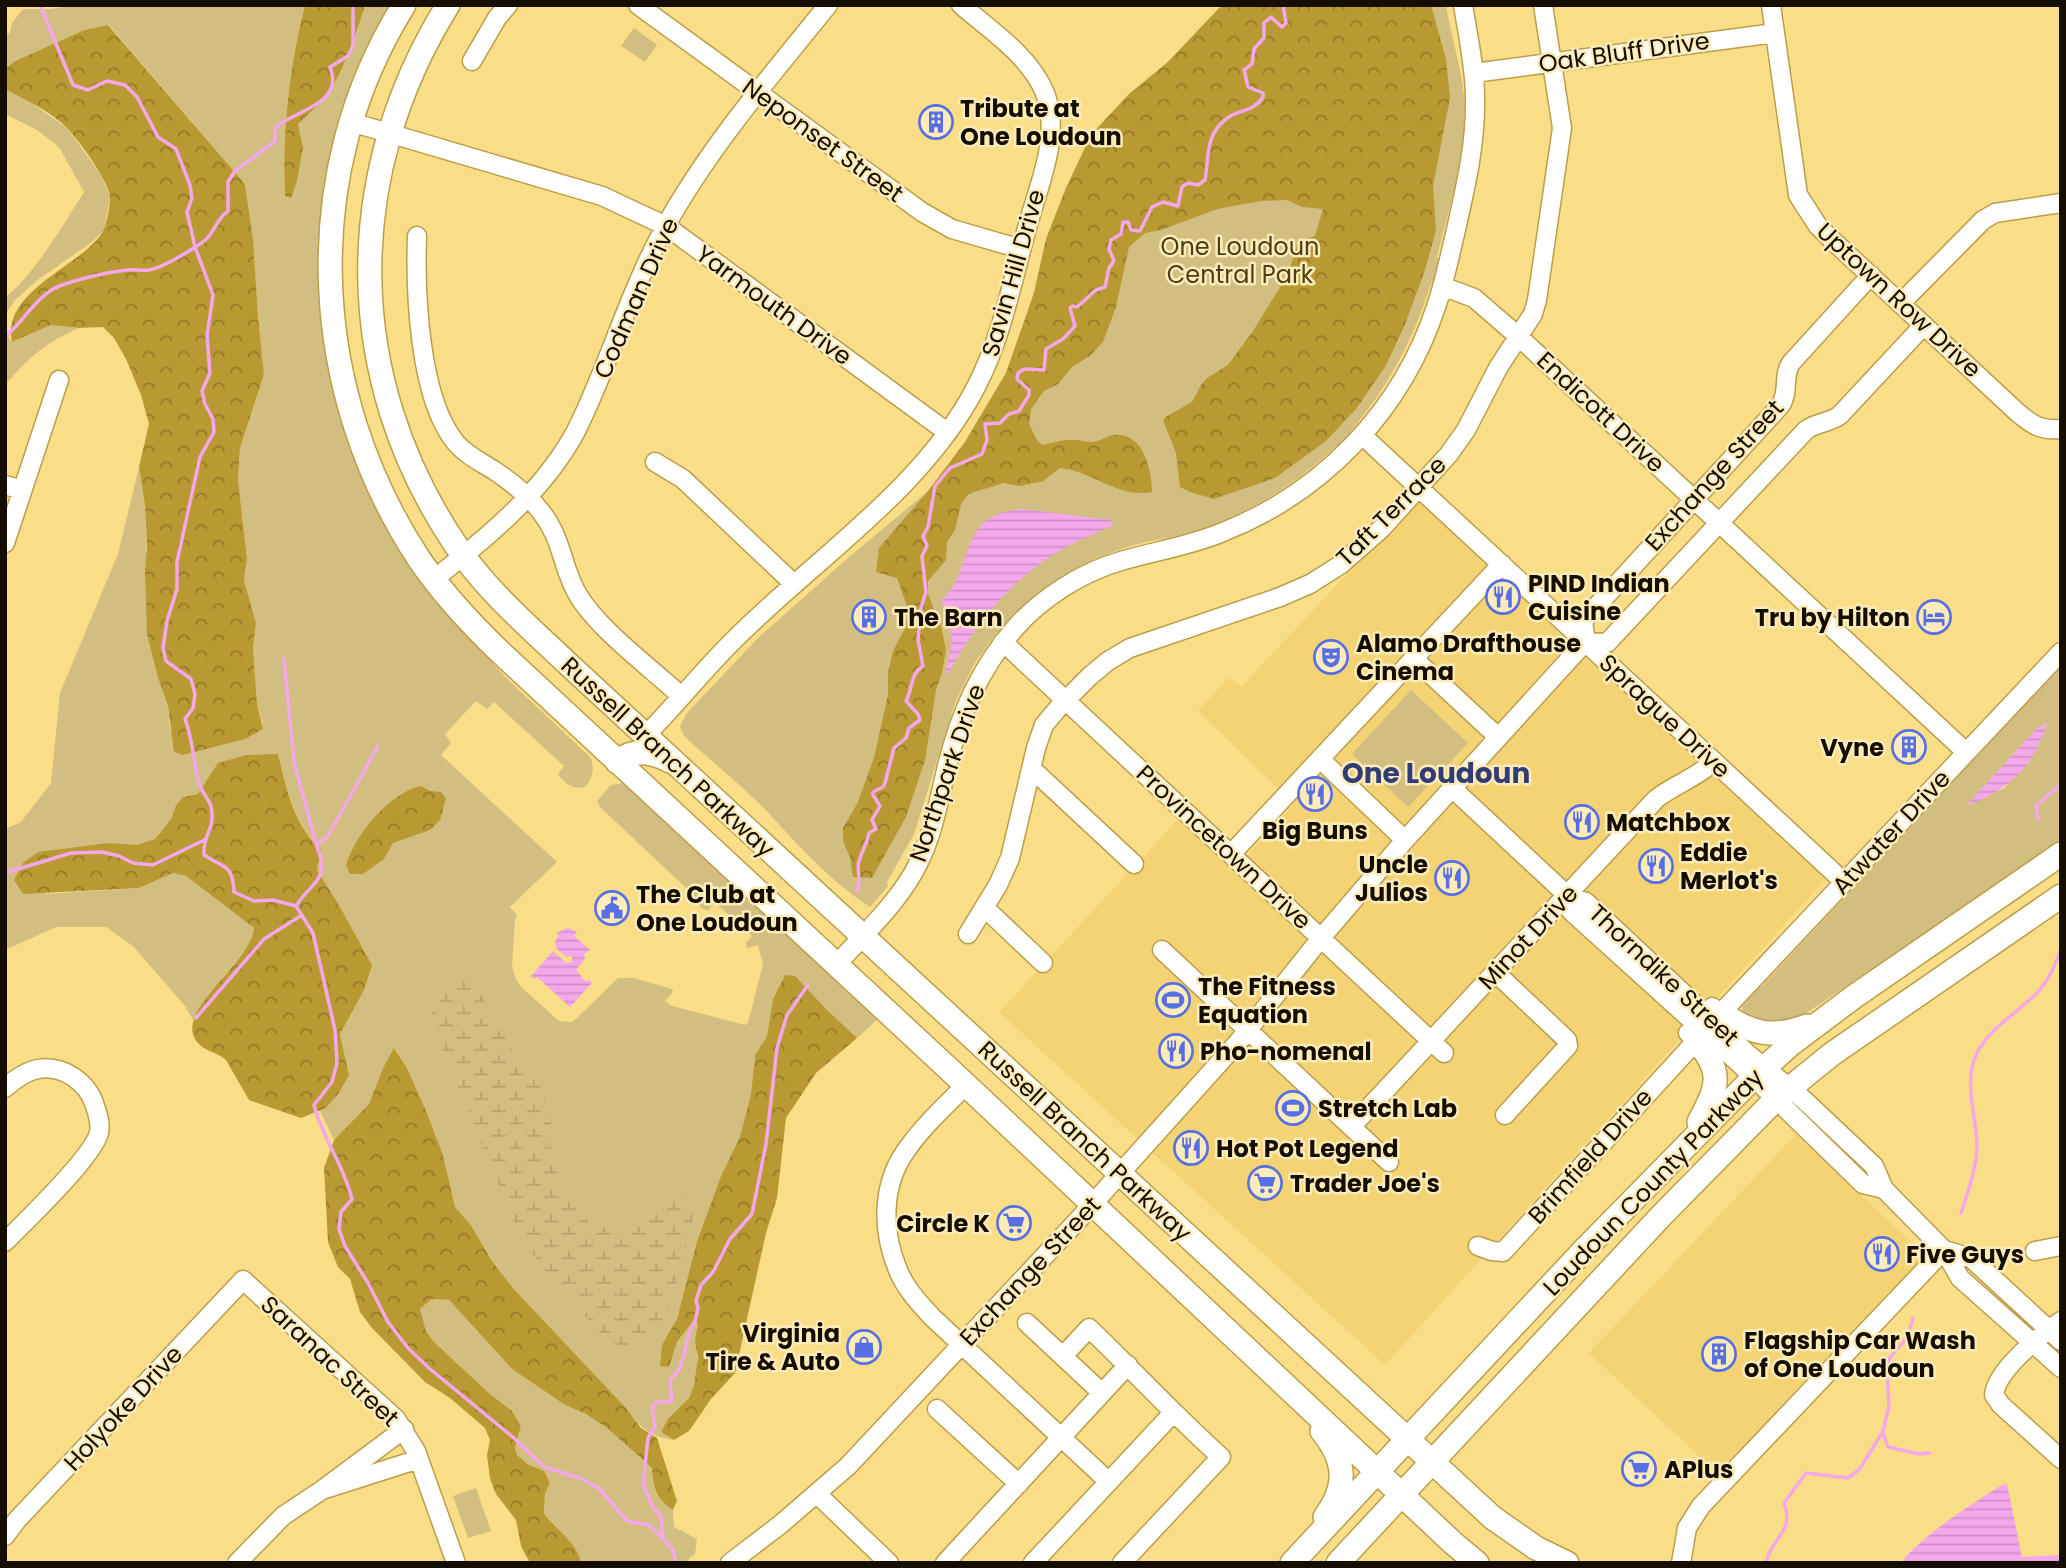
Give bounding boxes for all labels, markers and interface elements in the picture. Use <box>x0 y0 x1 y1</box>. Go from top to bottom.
street label: Oak Bluff Drive <box>1536 24 1712 80</box>
street label: Neponset Street <box>736 70 910 210</box>
place label: Tribute at One Loudoun <box>960 92 1122 153</box>
building icon: Tribute at One Loudoun <box>917 103 955 141</box>
street label: Savin Hill Drive <box>973 186 1053 360</box>
street label: Codman Drive <box>586 212 686 384</box>
street label: Uptown Row Drive <box>1809 215 1989 385</box>
park label: One Loudoun Central Park <box>1161 230 1319 291</box>
street label: Yarmouth Drive <box>689 237 859 373</box>
street label: Endicott Drive <box>1530 344 1672 480</box>
street label: Exchange Street <box>1637 392 1791 558</box>
street label: Taft Terrace <box>1329 449 1453 573</box>
place label: PIND Indian Cuisine <box>1528 567 1670 628</box>
restaurant icon: PIND Indian Cuisine <box>1484 578 1522 616</box>
building icon: The Barn <box>850 598 888 636</box>
hotel icon: Tru by Hilton <box>1915 598 1953 636</box>
place label: The Barn <box>894 601 1003 634</box>
place label: Tru by Hilton <box>1755 601 1910 634</box>
place label: Alamo Drafthouse Cinema <box>1356 627 1581 688</box>
theatre icon: Alamo Drafthouse Cinema <box>1312 638 1350 676</box>
street label: Sprague Drive <box>1592 646 1738 786</box>
street label: Russell Branch Parkway <box>554 649 782 865</box>
street label: Northpark Drive <box>901 680 993 866</box>
building icon: Vyne <box>1890 728 1928 766</box>
place label: Vyne <box>1820 731 1884 764</box>
district label: One Loudoun <box>1342 754 1530 793</box>
street label: Provincetown Drive <box>1129 757 1319 937</box>
street label: Atwater Drive <box>1824 762 1958 902</box>
restaurant icon: Big Buns <box>1296 775 1334 813</box>
restaurant icon: Matchbox <box>1563 803 1601 841</box>
place label: Matchbox <box>1606 806 1731 839</box>
place label: Big Buns <box>1262 814 1368 847</box>
place label: Eddie Merlot's <box>1680 836 1778 897</box>
restaurant icon: Eddie Merlot's <box>1637 847 1675 885</box>
place label: Uncle Julios <box>1355 848 1428 909</box>
restaurant icon: Uncle Julios <box>1433 859 1471 897</box>
street label: Minot Drive <box>1471 877 1585 997</box>
place label: The Club at One Loudoun <box>636 878 798 939</box>
public building icon: The Club at One Loudoun <box>593 889 631 927</box>
street label: Thorndike Street <box>1582 897 1746 1053</box>
place label: The Fitness Equation <box>1198 970 1336 1031</box>
sports icon: The Fitness Equation <box>1154 981 1192 1019</box>
restaurant icon: Pho-nomenal <box>1157 1032 1195 1070</box>
street label: Russell Branch Parkway <box>971 1033 1199 1249</box>
place label: Pho-nomenal <box>1200 1035 1372 1068</box>
street label: Loudoun County Parkway <box>1536 1061 1771 1303</box>
street label: Brimfield Drive <box>1520 1081 1660 1231</box>
sports icon: Stretch Lab <box>1274 1089 1312 1127</box>
place label: Stretch Lab <box>1318 1092 1457 1125</box>
restaurant icon: Hot Pot Legend <box>1172 1129 1210 1167</box>
place label: Hot Pot Legend <box>1216 1132 1399 1165</box>
supermarket icon: Trader Joe's <box>1246 1164 1284 1202</box>
place label: Trader Joe's <box>1290 1167 1440 1200</box>
street label: Exchange Street <box>952 1189 1108 1353</box>
supermarket icon: Circle K <box>995 1204 1033 1242</box>
place label: Circle K <box>896 1207 990 1240</box>
restaurant icon: Five Guys <box>1863 1235 1901 1273</box>
place label: Five Guys <box>1906 1238 2024 1271</box>
street label: Saranac Street <box>254 1288 406 1434</box>
place label: Virginia Tire & Auto <box>705 1317 840 1378</box>
place label: Flagship Car Wash of One Loudoun <box>1744 1324 1976 1385</box>
shop icon: Virginia Tire & Auto <box>845 1328 883 1366</box>
building icon: Flagship Car Wash of One Loudoun <box>1700 1335 1738 1373</box>
street label: Holyoke Drive <box>56 1338 190 1478</box>
supermarket icon: APlus <box>1620 1450 1658 1488</box>
place label: APlus <box>1664 1453 1733 1486</box>

